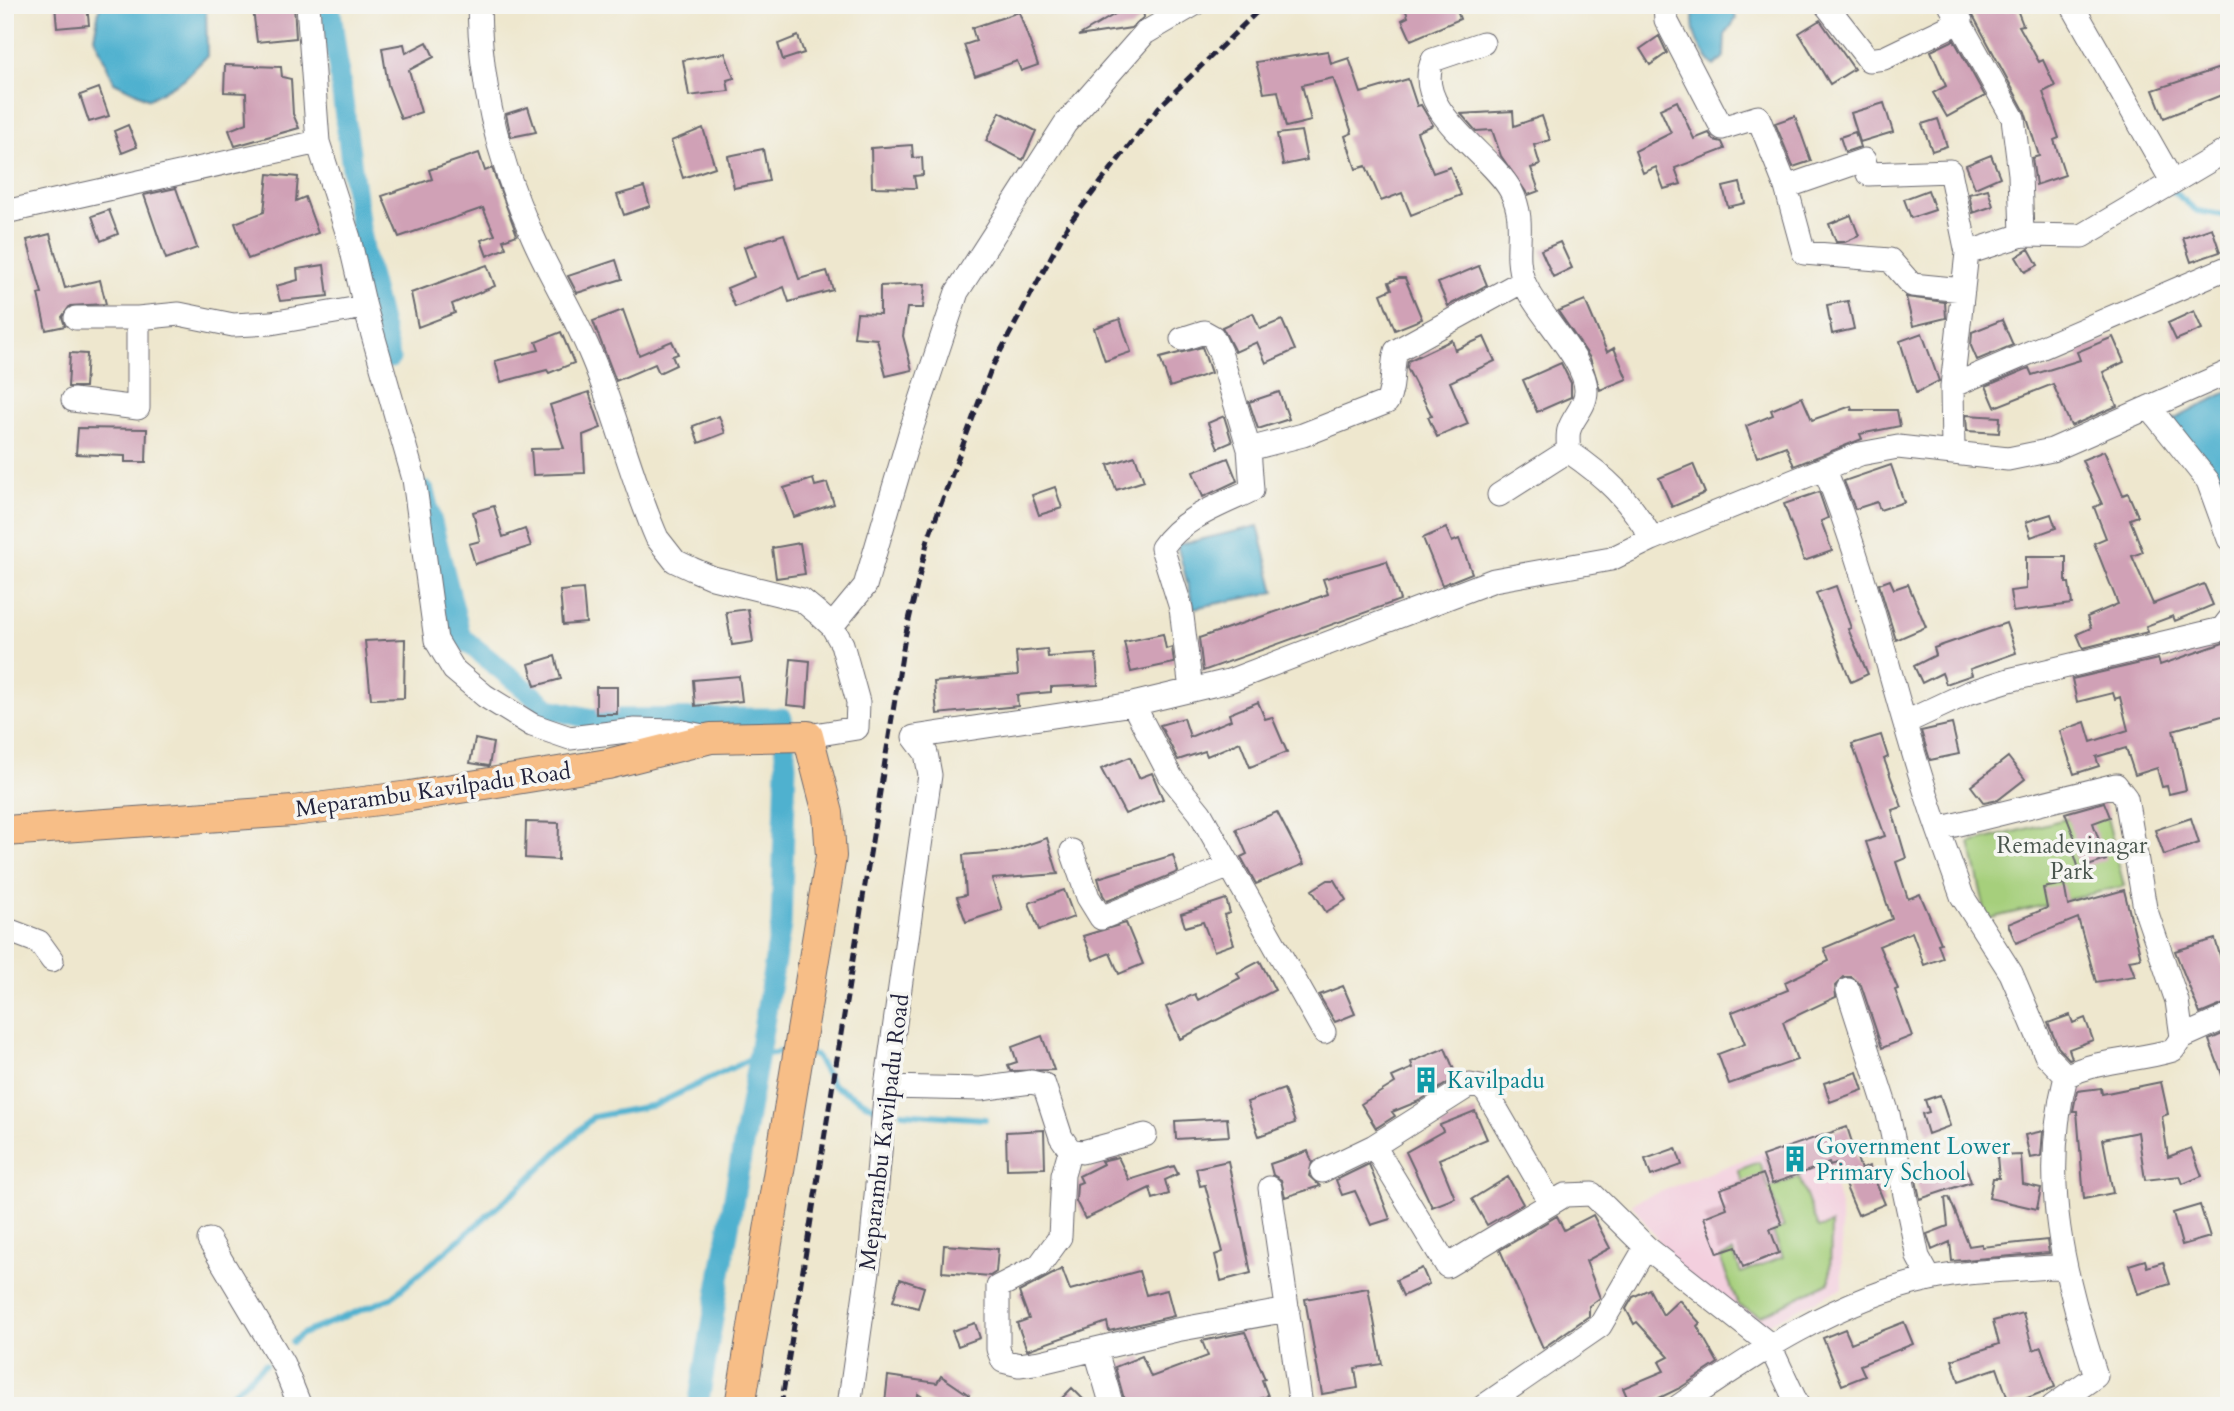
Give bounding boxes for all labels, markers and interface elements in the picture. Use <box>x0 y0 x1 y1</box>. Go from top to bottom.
street label: Meparambu Kavilpadu Road <box>293 755 574 825</box>
park label: Remadevinagar Park <box>1997 830 2148 887</box>
street label: Meparambu Kavilpadu Road <box>852 991 916 1272</box>
building icon: Kavilpadu <box>1411 1065 1441 1095</box>
place label: Kavilpadu <box>1447 1065 1545 1096</box>
place label: Government Lower Primary School <box>1816 1131 2011 1188</box>
building icon: Government Lower Primary School <box>1780 1144 1810 1174</box>

